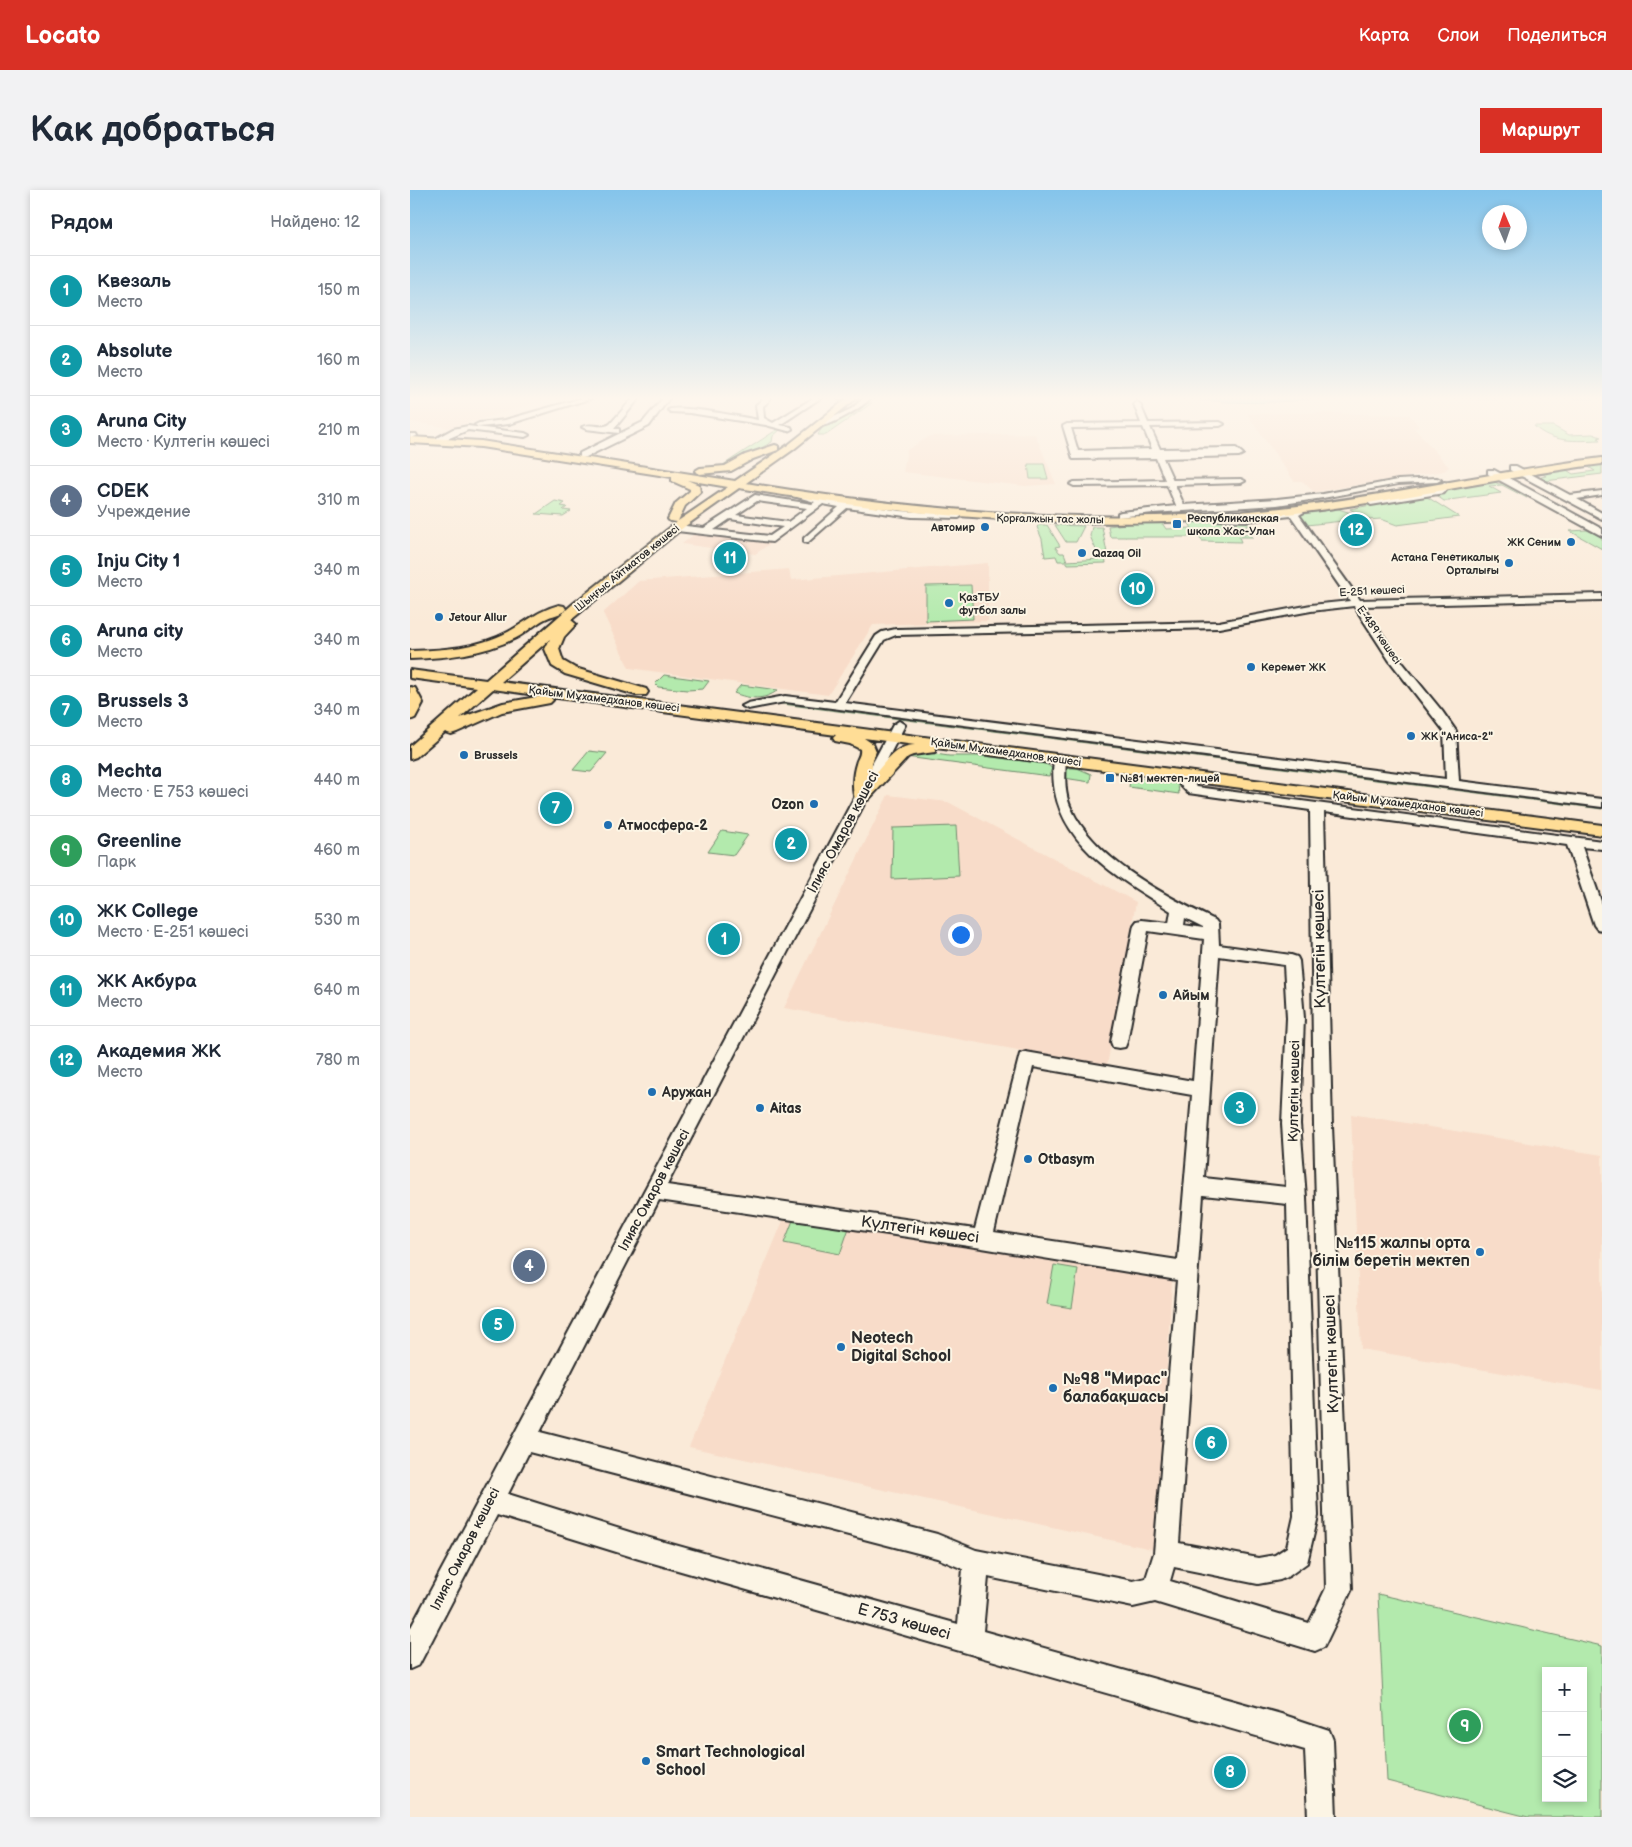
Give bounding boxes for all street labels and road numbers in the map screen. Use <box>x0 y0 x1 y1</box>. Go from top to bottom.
street label: Қорғалжын тас жолы <box>996 512 1104 526</box>
street label: Шыңғыс Айтматов көшесі <box>572 522 682 614</box>
street label: Е-251 көшесі <box>1339 583 1405 599</box>
street label: Е-489 көшесі <box>1354 603 1404 667</box>
street label: Қайым Мұхамедханов көшесі <box>528 683 680 715</box>
street label: Қайым Мұхамедханов көшесі <box>930 735 1082 769</box>
street label: Ілияс Омаров көшесі <box>804 768 882 896</box>
street label: Қайым Мұхамедханов көшесі <box>1332 788 1484 820</box>
street label: Күлтегін көшесі <box>1309 889 1331 1009</box>
street label: Култегін көшесі <box>1285 1040 1303 1142</box>
street label: Ілияс Омаров көшесі <box>615 1126 693 1254</box>
street label: Күлтегін көшесі <box>860 1212 980 1248</box>
street label: Күлтегін көшесі <box>1320 1294 1344 1414</box>
street label: Ілияс Омаров көшесі <box>427 1485 503 1613</box>
street label: Е 753 көшесі <box>855 1600 953 1644</box>

